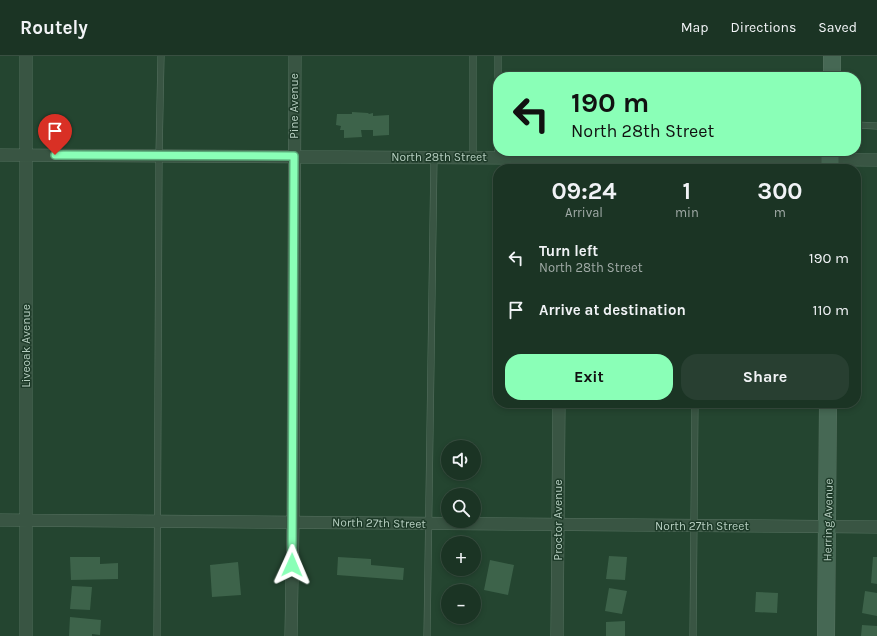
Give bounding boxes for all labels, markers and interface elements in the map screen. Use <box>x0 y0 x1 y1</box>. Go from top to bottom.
text: Routely <box>20 17 88 39</box>
text: Map <box>681 19 709 36</box>
text: Directions <box>731 19 796 36</box>
text: Saved <box>818 19 857 36</box>
street label: Pine Avenue <box>287 73 301 139</box>
text: 190 m <box>571 86 649 119</box>
icon: left <box>505 88 557 140</box>
pin <box>38 114 72 155</box>
icon: arrive <box>44 120 66 142</box>
text: North 28th Street <box>571 120 714 142</box>
street label: North 28th Street <box>391 150 487 164</box>
text: 09:24 <box>551 177 617 205</box>
text: 1 <box>683 177 691 205</box>
text: 300 <box>757 177 803 205</box>
text: Arrival <box>565 205 603 220</box>
text: min <box>675 205 699 220</box>
text: m <box>774 205 786 220</box>
text: Turn left <box>539 242 598 260</box>
icon: left <box>505 247 527 269</box>
text: 190 m <box>809 249 849 267</box>
text: North 28th Street <box>539 260 643 275</box>
icon: arrive <box>505 299 527 321</box>
text: Arrive at destination <box>539 301 686 319</box>
text: 110 m <box>813 301 849 319</box>
street label: Liveoak Avenue <box>19 304 33 388</box>
button: Exit <box>505 354 673 400</box>
button: Share <box>681 354 849 400</box>
map controls <box>441 440 481 624</box>
button: sound <box>441 440 481 480</box>
street label: Herring Avenue <box>820 478 836 562</box>
street label: Proctor Avenue <box>551 479 565 561</box>
button: search <box>441 488 481 528</box>
street label: North 27th Street <box>332 515 427 531</box>
street label: North 27th Street <box>655 519 749 533</box>
button: + <box>441 536 481 576</box>
position arrow <box>271 544 313 586</box>
button: − <box>441 584 481 624</box>

